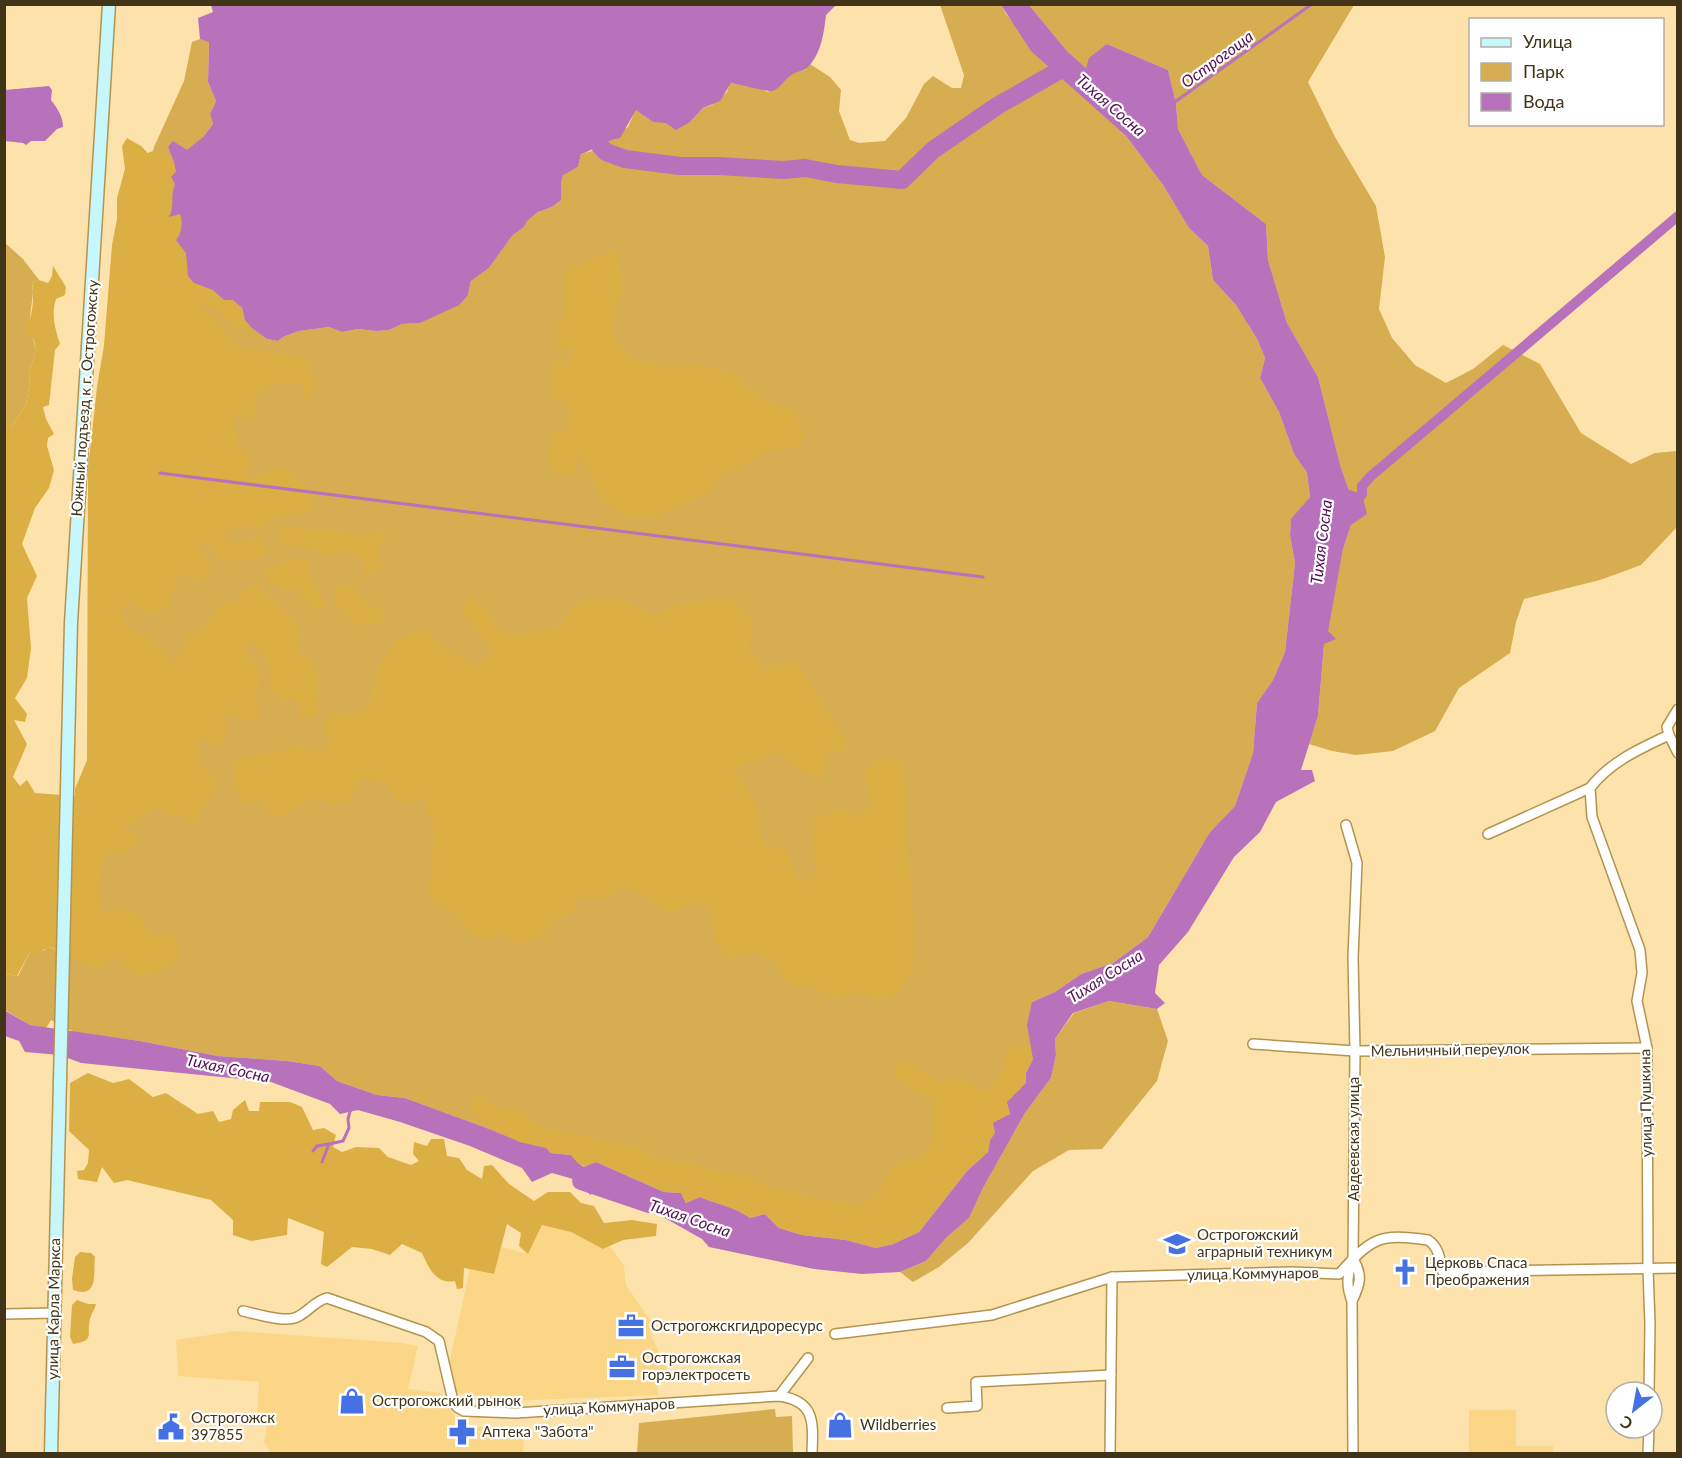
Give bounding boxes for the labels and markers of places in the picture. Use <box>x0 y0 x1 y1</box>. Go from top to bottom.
place label: Острогожский аграрный техникум <box>1197 1225 1332 1260</box>
school or university icon: Острогожский аграрный техникум <box>1162 1229 1192 1259</box>
place label: Церковь Спаса Преображения <box>1425 1253 1529 1288</box>
church icon: Церковь Спаса Преображения <box>1390 1257 1420 1287</box>
office icon: Острогожскгидроресурс <box>616 1311 646 1341</box>
place label: Острогожскгидроресурс <box>651 1316 823 1334</box>
place label: Острогожская горэлектросеть <box>642 1348 750 1383</box>
office icon: Острогожская горэлектросеть <box>607 1352 637 1382</box>
shop icon: Острогожский рынок <box>337 1386 367 1416</box>
place label: Острогожский рынок <box>372 1391 521 1409</box>
place label: Острогожск 397855 <box>191 1408 275 1443</box>
shop icon: Wildberries <box>825 1410 855 1440</box>
public building icon: Острогожск 397855 <box>156 1412 186 1442</box>
place label: Wildberries <box>860 1415 936 1433</box>
pharmacy icon: Аптека "Забота" <box>447 1417 477 1447</box>
place label: Аптека "Забота" <box>482 1422 594 1440</box>

